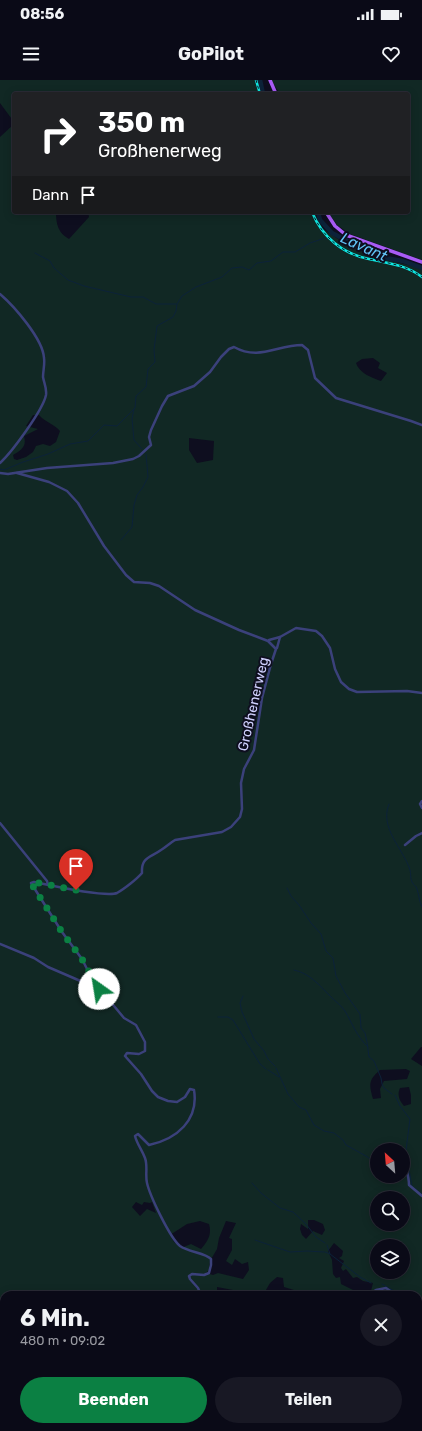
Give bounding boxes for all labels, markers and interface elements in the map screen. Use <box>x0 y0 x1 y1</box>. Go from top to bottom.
text: 08:56 <box>20 5 64 23</box>
icon: menu <box>20 43 42 65</box>
text: GoPilot <box>178 43 244 65</box>
icon: heart <box>380 43 402 65</box>
text: 350 m <box>98 106 185 139</box>
icon: right <box>32 108 84 160</box>
text: Großhenerweg <box>98 140 222 162</box>
icon: arrive <box>77 184 99 206</box>
text: Dann <box>32 186 69 204</box>
water label: Lavant <box>338 229 390 265</box>
street label: Großhenerweg <box>234 655 273 753</box>
pin <box>59 849 93 890</box>
icon: arrive <box>65 855 87 877</box>
position arrow <box>78 968 120 1010</box>
north arrow <box>370 1143 410 1183</box>
map controls <box>370 1143 410 1279</box>
button: search <box>370 1191 410 1231</box>
button: layers <box>370 1239 410 1279</box>
text: 6 Min. <box>20 1304 90 1332</box>
button: close <box>360 1304 402 1346</box>
text: 480 m · 09:02 <box>20 1333 105 1348</box>
button: Beenden <box>20 1377 207 1423</box>
button: Teilen <box>215 1377 402 1423</box>

